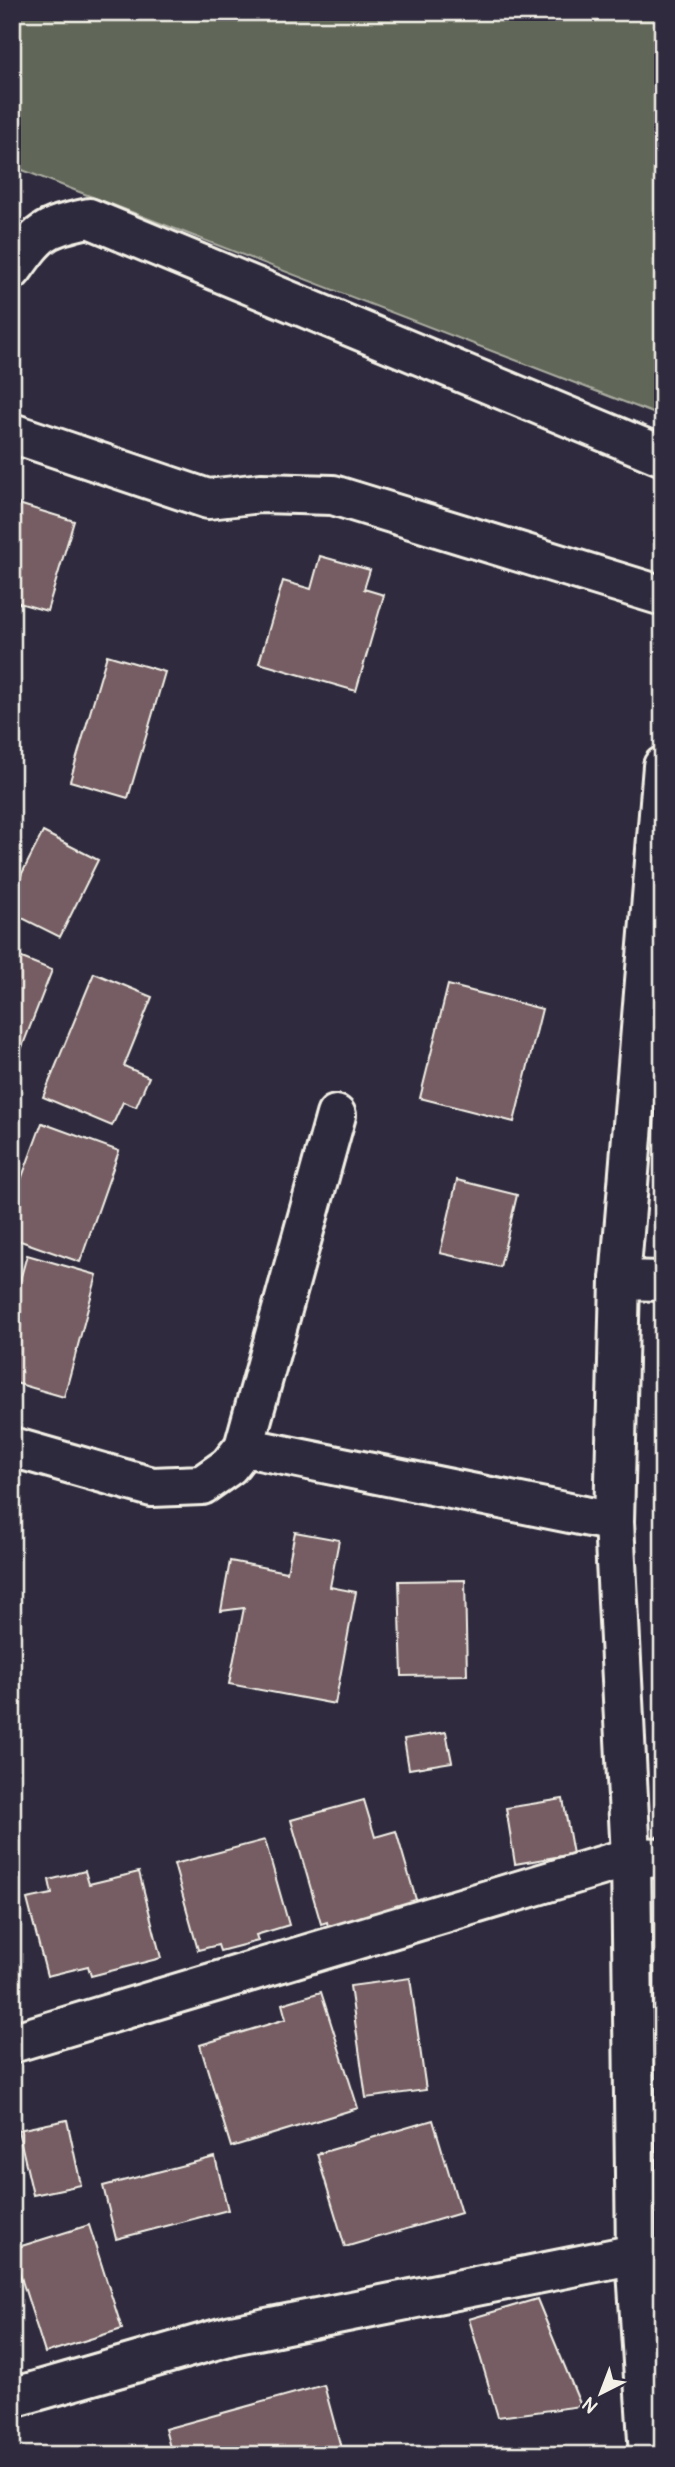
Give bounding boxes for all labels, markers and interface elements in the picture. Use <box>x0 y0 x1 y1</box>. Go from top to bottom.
north arrow <box>566 2358 636 2428</box>
text: N <box>577 2392 603 2418</box>

